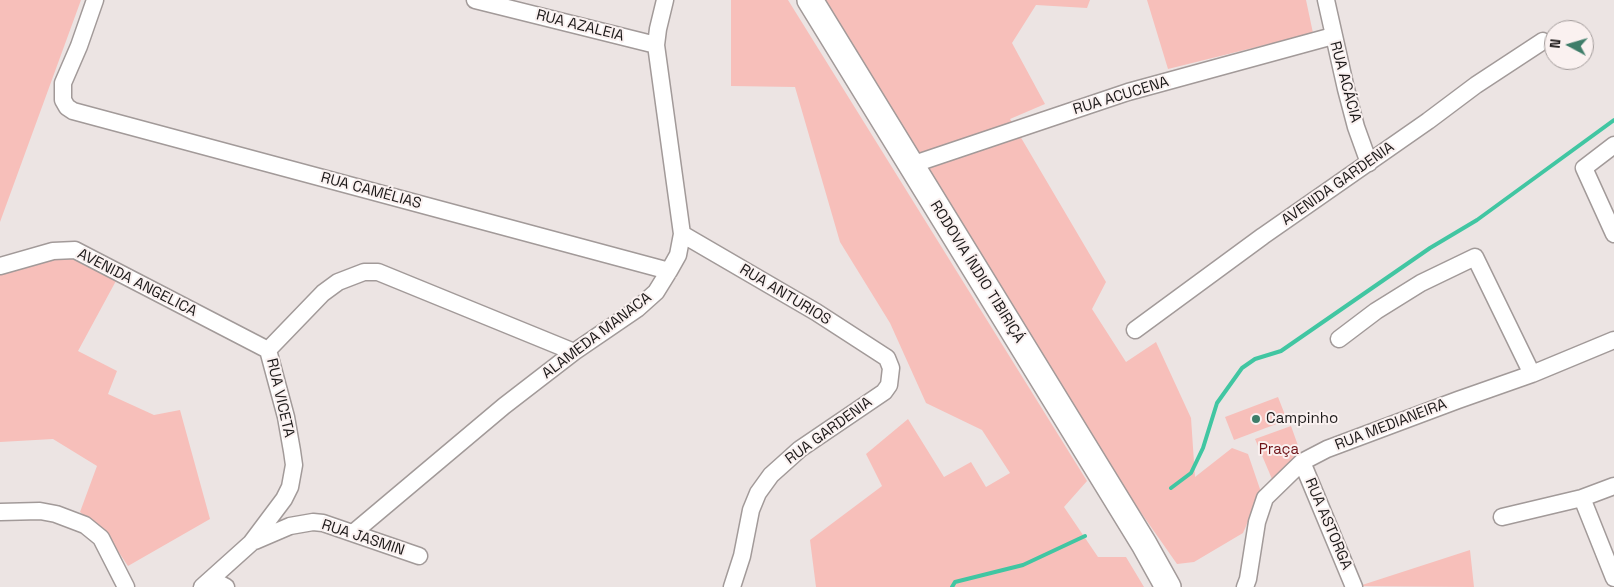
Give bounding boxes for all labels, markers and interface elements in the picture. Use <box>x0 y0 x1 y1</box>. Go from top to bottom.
street label: RUA AZALEIA <box>534 6 626 46</box>
north arrow <box>1544 20 1594 70</box>
text: N <box>1546 38 1565 49</box>
street label: RUA ACÁCIA <box>1326 39 1364 125</box>
street label: RUA ACUCENA <box>1071 73 1171 119</box>
street label: AVENIDA GARDENIA <box>1278 138 1398 230</box>
street label: RUA CAMÉLIAS <box>319 169 423 213</box>
street label: RODOVIA ÍNDIO TIBIRIÇÁ <box>926 198 1028 346</box>
street label: AVENIDA ANGELICA <box>74 245 200 321</box>
street label: RUA ANTURIOS <box>736 261 834 329</box>
street label: ALAMEDA MANACA <box>539 289 655 383</box>
street label: RUA VICETA <box>262 357 298 439</box>
street label: RUA GARDENIA <box>782 393 876 469</box>
street label: RUA MEDIANEIRA <box>1333 395 1449 455</box>
place label: Campinho <box>1266 410 1338 428</box>
marker: Campinho <box>1250 413 1262 425</box>
park label: Praça <box>1259 441 1299 459</box>
street label: RUA ASTORGA <box>1301 475 1355 573</box>
street label: RUA JASMIN <box>319 516 407 560</box>

